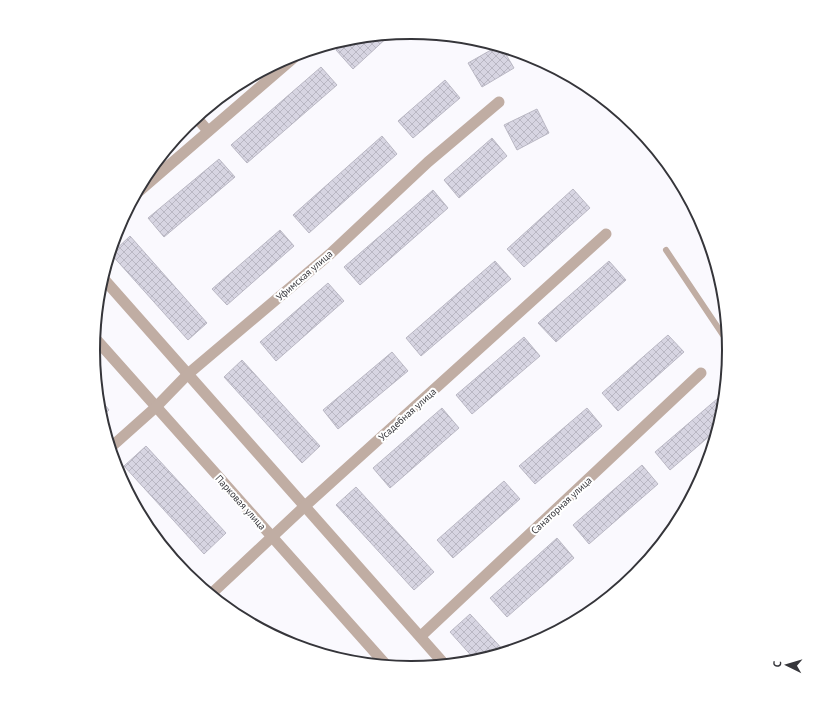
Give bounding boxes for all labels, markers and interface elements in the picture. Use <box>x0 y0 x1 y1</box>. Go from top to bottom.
street label: Уфимская улица <box>273 247 335 303</box>
street label: Усадебная улица <box>376 385 439 444</box>
street label: Парковая улица <box>212 472 269 533</box>
street label: Санаторная улица <box>528 474 595 537</box>
north arrow <box>767 645 807 685</box>
text: С <box>770 660 784 668</box>

